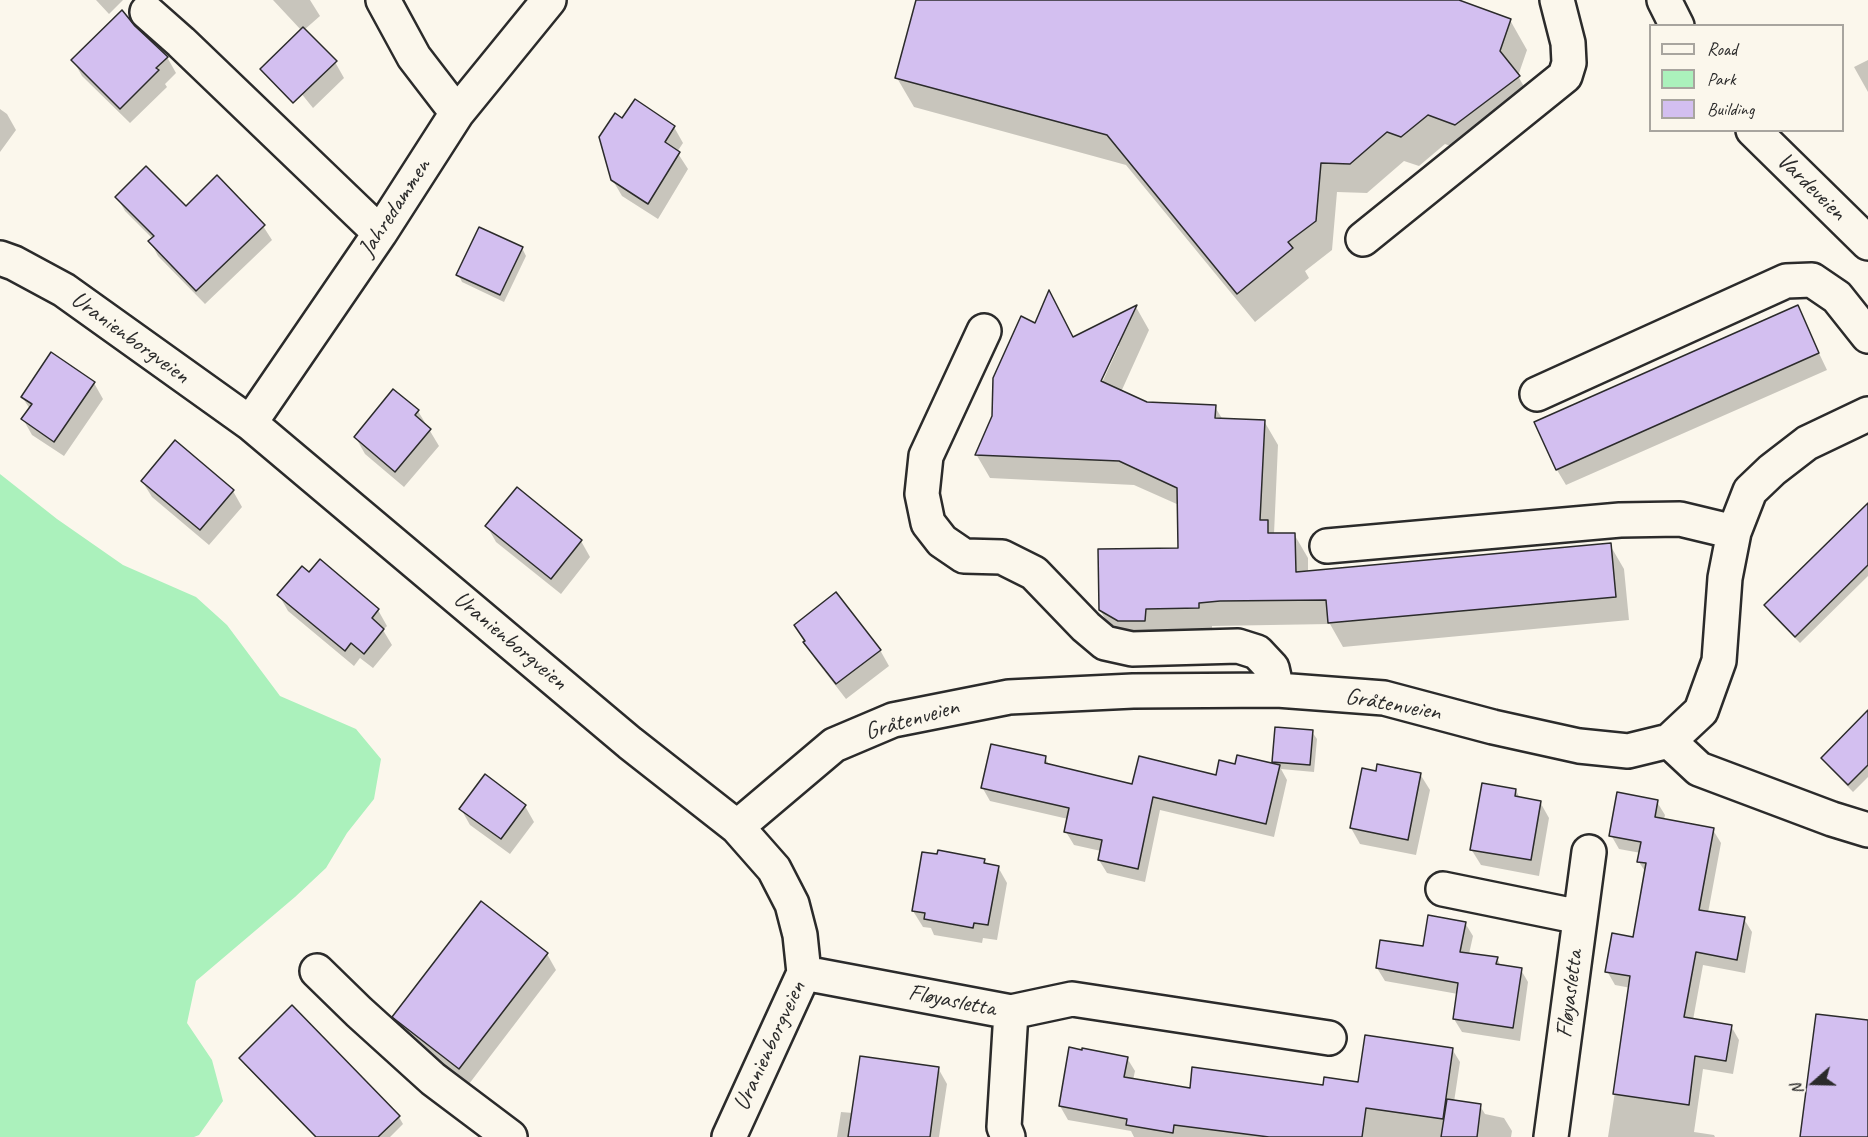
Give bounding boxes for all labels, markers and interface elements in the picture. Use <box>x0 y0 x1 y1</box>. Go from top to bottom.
legend <box>1649 24 1844 132</box>
text: Road <box>1707 38 1737 60</box>
text: Park <box>1707 68 1736 90</box>
text: Building <box>1707 98 1754 120</box>
street label: Vardeveien <box>1770 147 1852 227</box>
street label: Jahredammen <box>353 154 437 262</box>
street label: Uranienborgveien <box>65 285 195 391</box>
street label: Uranienborgveien <box>447 585 573 697</box>
street label: Gråtenveien <box>1343 682 1443 728</box>
street label: Gråtenveien <box>862 693 962 747</box>
street label: Fløyasletta <box>1550 949 1590 1039</box>
street label: Uranienborgveien <box>727 977 813 1115</box>
street label: Fløyasletta <box>906 978 998 1024</box>
north arrow <box>1784 1053 1844 1113</box>
text: N <box>1786 1081 1808 1097</box>

